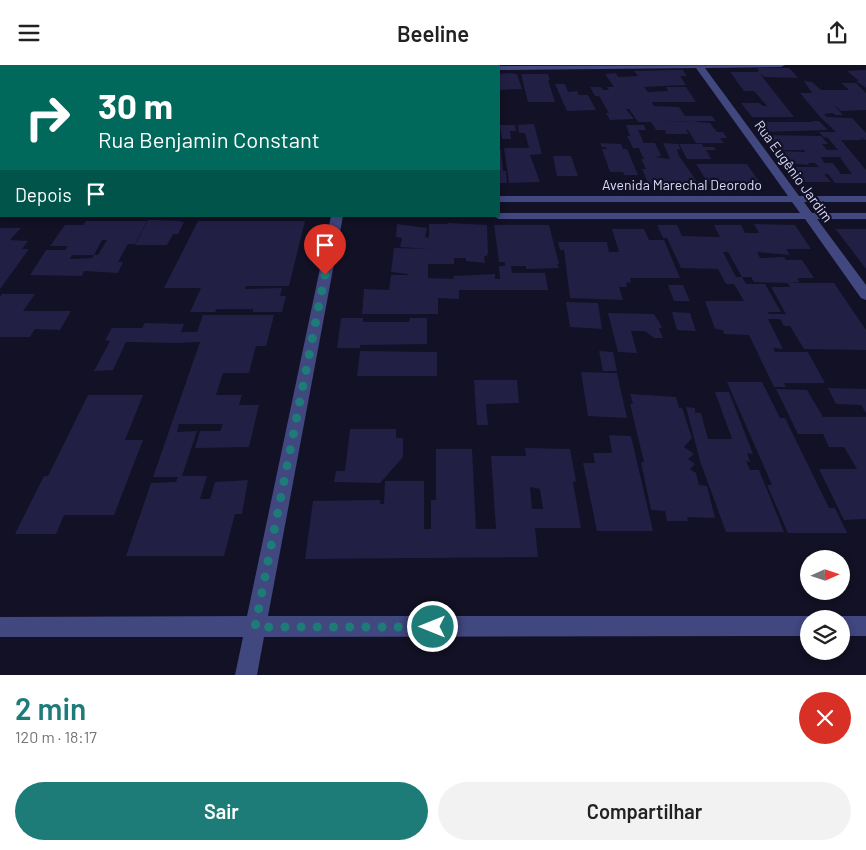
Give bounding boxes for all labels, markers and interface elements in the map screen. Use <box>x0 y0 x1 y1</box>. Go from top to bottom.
icon: menu <box>15 19 43 47</box>
icon: share <box>823 19 851 47</box>
text: Beeline <box>397 20 469 46</box>
text: 30 m <box>98 84 173 126</box>
icon: right <box>15 85 80 150</box>
street label: Rua Eugênio Jardim <box>751 117 837 225</box>
text: Rua Benjamin Constant <box>98 126 320 152</box>
street label: Avenida Marechal Deorodo <box>602 176 762 193</box>
icon: arrive <box>82 180 110 208</box>
text: Depois <box>15 183 72 206</box>
pin <box>304 224 346 275</box>
icon: arrive <box>311 231 339 259</box>
north arrow <box>800 550 850 600</box>
map controls <box>800 550 850 660</box>
position arrow <box>406 600 458 652</box>
button: layers <box>800 610 850 660</box>
text: 2 min <box>15 690 86 726</box>
button: close <box>799 692 851 744</box>
text: 120 m · 18:17 <box>15 727 97 746</box>
button: Sair <box>15 782 428 840</box>
button: Compartilhar <box>438 782 851 840</box>

